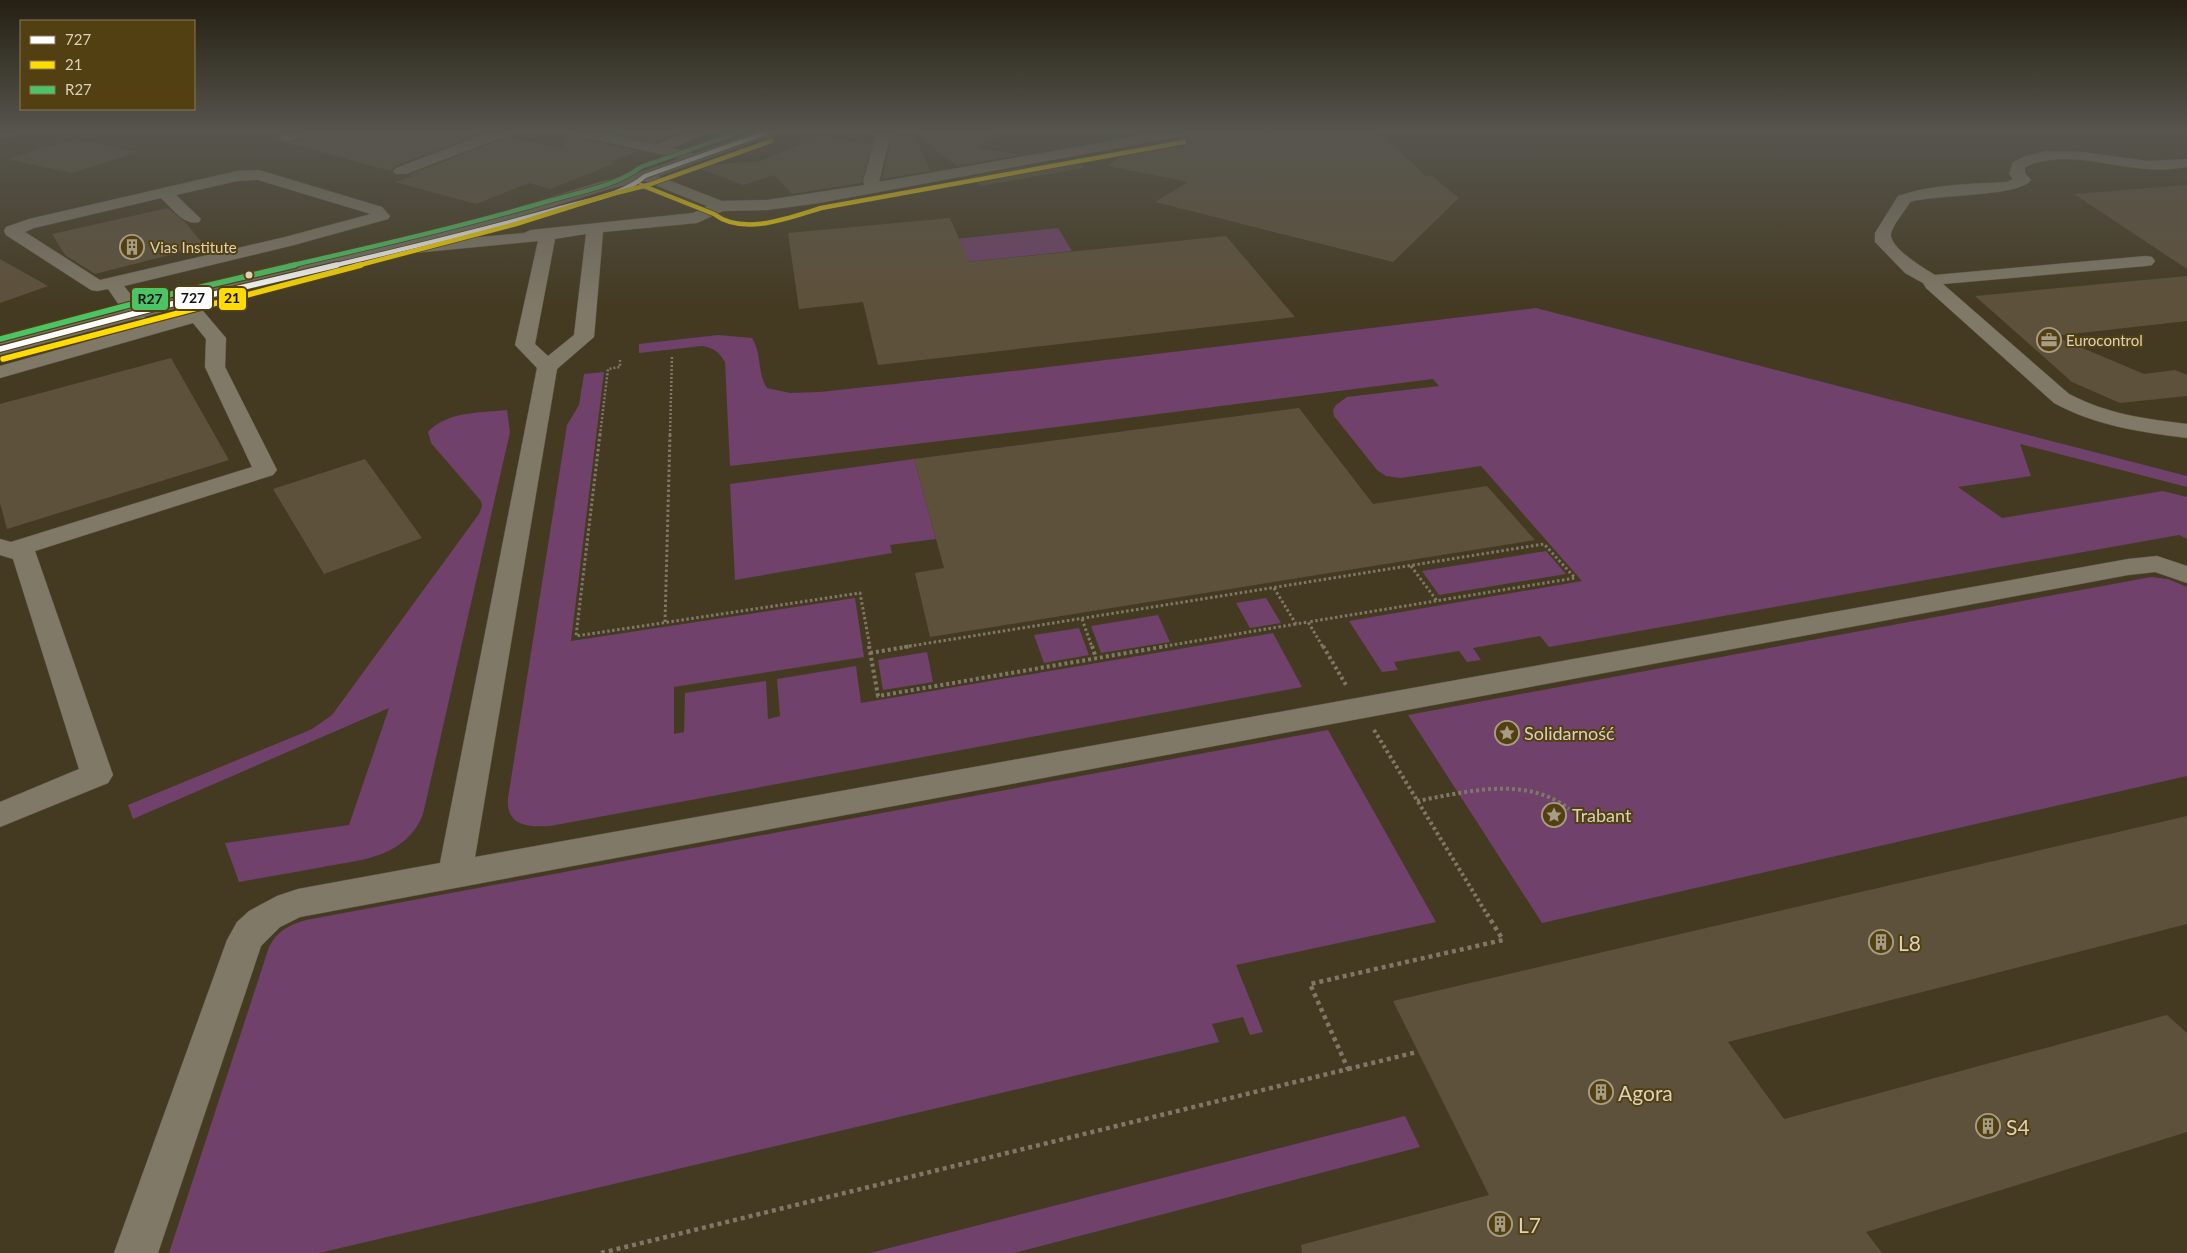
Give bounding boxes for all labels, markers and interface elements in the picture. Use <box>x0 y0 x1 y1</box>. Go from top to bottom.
legend <box>20 20 195 110</box>
text: 727 <box>65 30 91 48</box>
text: 21 <box>65 55 82 73</box>
text: R27 <box>65 80 92 98</box>
building icon: Vias Institute <box>119 234 145 260</box>
place label: Vias Institute <box>150 238 237 256</box>
unlabelled marker <box>244 270 254 280</box>
line badge: 727 <box>174 286 213 310</box>
line badge: R27 <box>131 287 169 311</box>
line badge: 21 <box>218 287 247 311</box>
text: 727 <box>181 289 205 306</box>
text: 21 <box>224 289 240 306</box>
text: R27 <box>137 290 163 307</box>
office icon: Eurocontrol <box>2036 327 2062 353</box>
place label: Eurocontrol <box>2066 331 2143 349</box>
place icon: Solidarność <box>1494 720 1520 746</box>
place label: Solidarność <box>1524 722 1615 744</box>
place icon: Trabant <box>1541 802 1567 828</box>
place label: Trabant <box>1572 804 1632 826</box>
building icon: L8 <box>1868 929 1894 955</box>
place label: L8 <box>1898 930 1921 955</box>
building icon: Agora <box>1588 1079 1614 1105</box>
place label: Agora <box>1618 1080 1673 1105</box>
building icon: S4 <box>1975 1113 2001 1139</box>
place label: S4 <box>2006 1114 2030 1139</box>
building icon: L7 <box>1487 1211 1513 1237</box>
place label: L7 <box>1518 1212 1541 1237</box>

